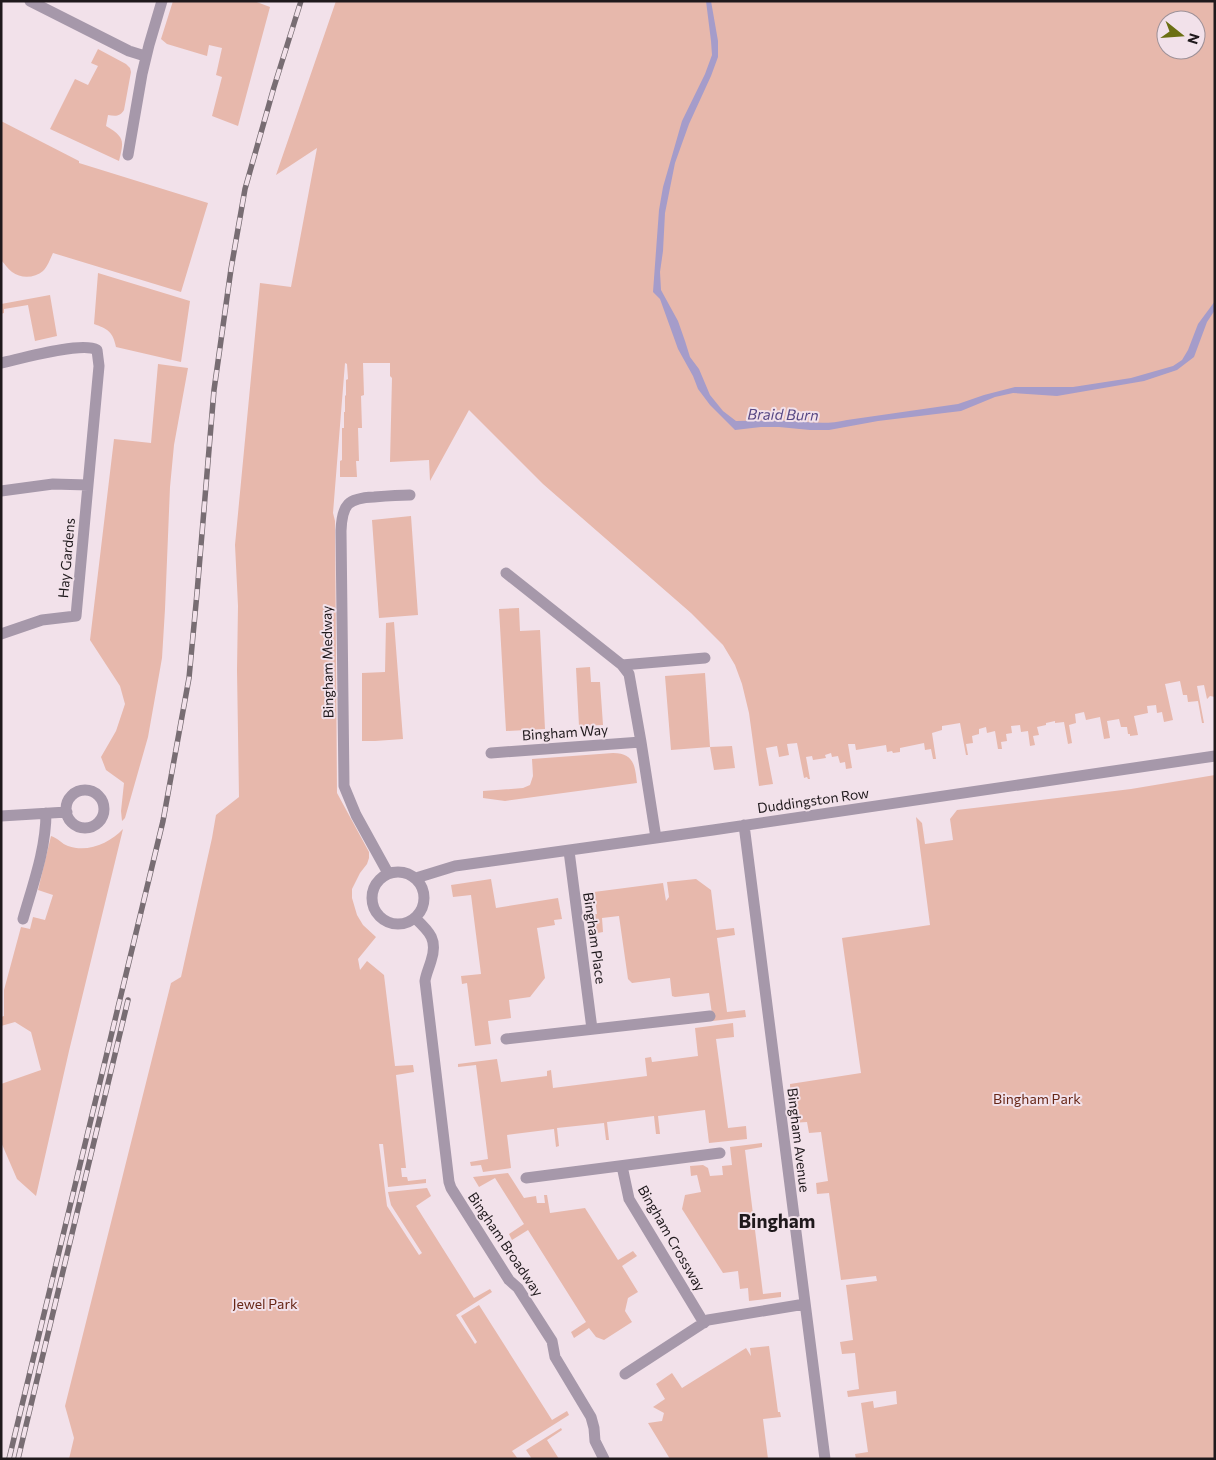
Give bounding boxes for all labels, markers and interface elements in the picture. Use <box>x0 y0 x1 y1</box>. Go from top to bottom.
north arrow <box>1156 10 1206 60</box>
text: N <box>1184 31 1204 46</box>
water label: Braid Burn <box>747 404 819 424</box>
street label: Hay Gardens <box>54 517 78 599</box>
street label: Bingham Medway <box>318 605 336 719</box>
street label: Bingham Way <box>521 721 609 743</box>
street label: Duddingston Row <box>756 784 870 816</box>
street label: Bingham Place <box>580 891 610 985</box>
street label: Bingham Avenue <box>784 1087 814 1193</box>
park label: Bingham Park <box>993 1090 1081 1107</box>
street label: Bingham Crossway <box>635 1182 709 1294</box>
street label: Bingham Broadway <box>465 1189 547 1299</box>
district label: Bingham <box>739 1209 815 1232</box>
park label: Jewel Park <box>232 1295 298 1312</box>

